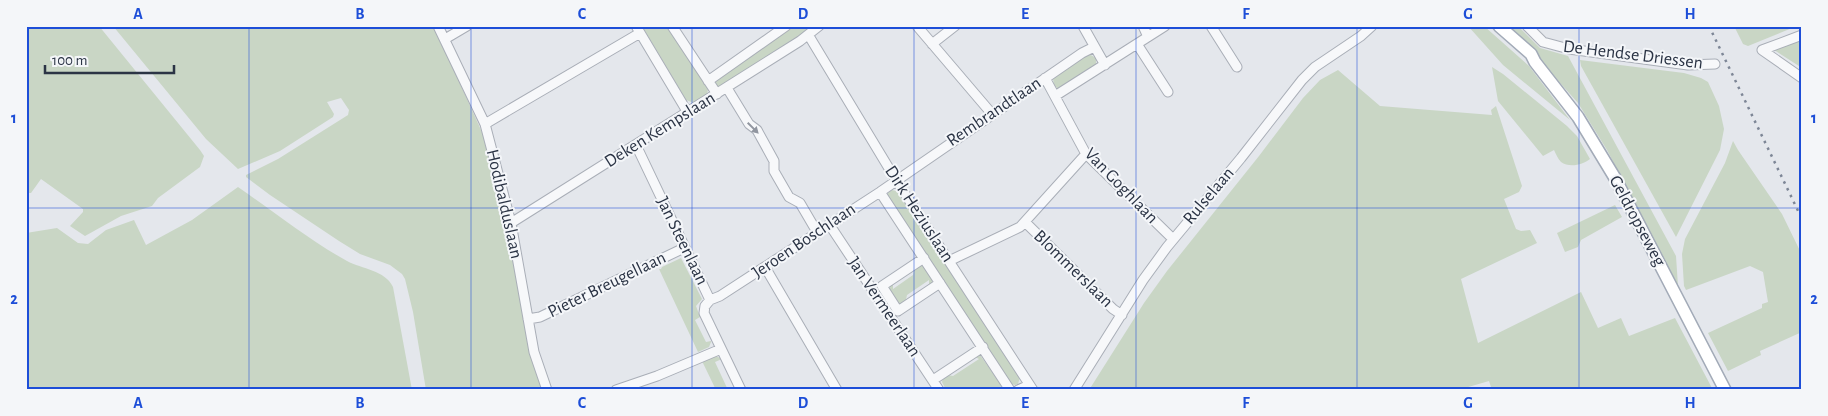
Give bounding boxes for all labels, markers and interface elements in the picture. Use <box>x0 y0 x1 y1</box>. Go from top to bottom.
text: A <box>133 6 143 22</box>
text: B <box>355 6 365 22</box>
text: C <box>578 6 587 22</box>
text: D <box>798 6 809 22</box>
text: E <box>1021 6 1029 22</box>
text: F <box>1242 6 1250 22</box>
text: G <box>1463 6 1473 22</box>
text: H <box>1684 6 1696 22</box>
street label: De Hendse Driessen <box>1562 37 1704 73</box>
scale bar <box>45 42 174 74</box>
text: 100 m <box>52 53 87 68</box>
street label: Rembrandtlaan <box>944 74 1044 150</box>
street label: Deken Kempslaan <box>602 89 718 171</box>
text: 1 <box>11 110 17 126</box>
text: 1 <box>1811 110 1817 126</box>
one-way arrow <box>747 122 759 134</box>
street label: Van Goghlaan <box>1081 145 1161 227</box>
street label: Hodibalduslaan <box>483 147 525 261</box>
street label: Dirk Heziuslaan <box>881 163 957 265</box>
street label: Rulselaan <box>1180 164 1238 228</box>
street label: Geldropseweg <box>1606 173 1669 270</box>
street label: Jan Steenlaan <box>653 194 711 288</box>
street label: Jeroen Boschlaan <box>749 200 859 282</box>
street label: Blommerslaan <box>1030 227 1116 311</box>
street label: Pieter Breugellaan <box>545 249 669 321</box>
street label: Jan Vermeerlaan <box>844 254 924 360</box>
text: 2 <box>10 291 18 307</box>
text: 2 <box>1810 291 1818 307</box>
text: A <box>133 395 143 411</box>
text: B <box>355 395 365 411</box>
text: C <box>578 395 587 411</box>
text: D <box>798 395 809 411</box>
text: E <box>1021 395 1029 411</box>
text: F <box>1242 395 1250 411</box>
text: G <box>1463 395 1473 411</box>
text: H <box>1684 395 1696 411</box>

